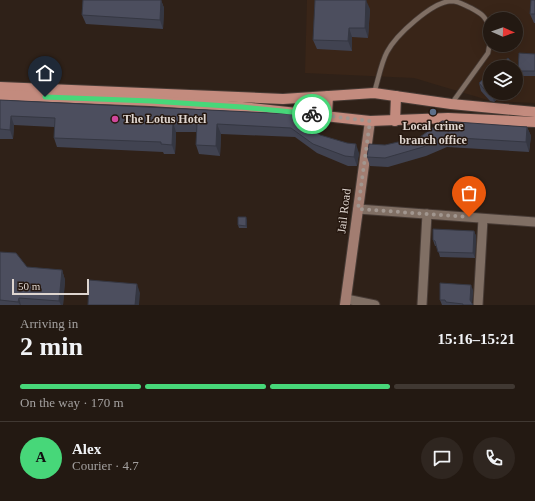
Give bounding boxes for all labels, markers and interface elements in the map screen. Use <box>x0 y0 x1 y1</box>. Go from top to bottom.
north arrow <box>483 12 523 52</box>
map controls <box>483 12 523 100</box>
pin <box>28 56 62 97</box>
button: layers <box>483 60 523 100</box>
icon: home <box>34 62 56 84</box>
courier <box>292 94 332 134</box>
icon: bike <box>301 103 323 125</box>
marker: Local crime branch office <box>428 107 438 117</box>
place label: The Lotus Hotel <box>123 112 207 126</box>
marker: The Lotus Hotel <box>110 114 120 124</box>
place label: Local crime branch office <box>399 119 467 147</box>
pin <box>452 176 486 217</box>
icon: bag <box>458 182 480 204</box>
street label: Jail Road <box>334 188 354 234</box>
scale bar <box>12 277 89 296</box>
text: 50 m <box>18 280 40 292</box>
text: Arriving in <box>20 316 78 331</box>
text: 15:16–15:21 <box>438 331 515 347</box>
text: 2 min <box>20 332 83 361</box>
text: On the way · 170 m <box>20 395 124 410</box>
button: chat <box>421 437 463 479</box>
button: phone <box>473 437 515 479</box>
text: Alex <box>72 441 101 457</box>
text: A <box>36 449 46 465</box>
text: Courier · 4.7 <box>72 458 139 473</box>

